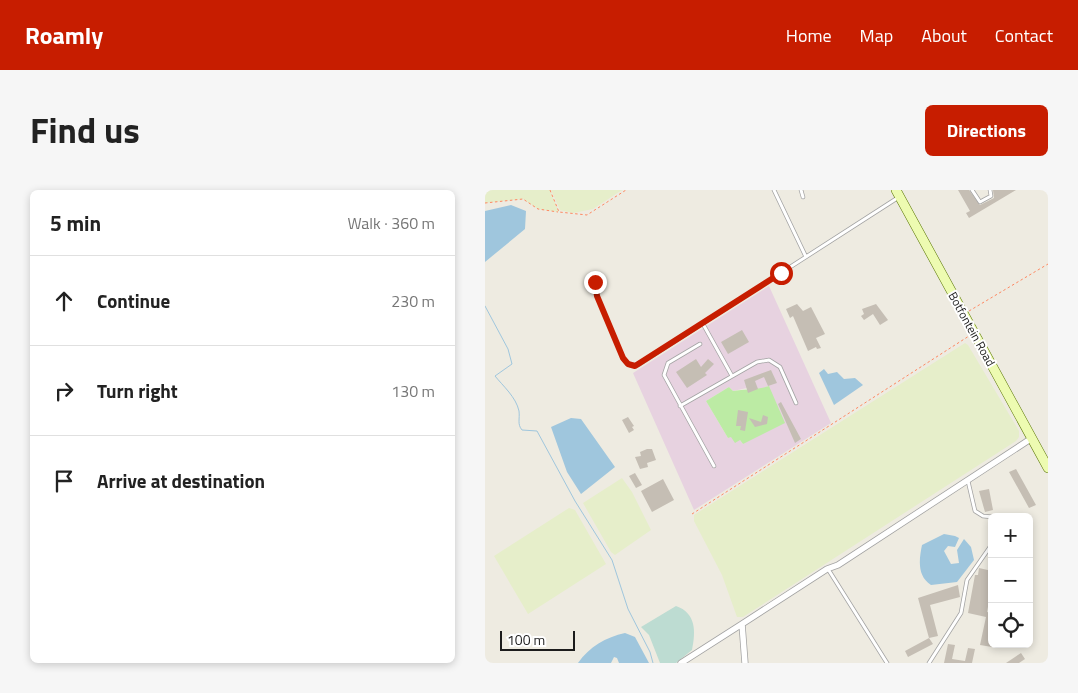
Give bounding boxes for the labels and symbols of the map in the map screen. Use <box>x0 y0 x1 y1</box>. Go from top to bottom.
route start <box>770 262 793 285</box>
route end <box>584 271 607 294</box>
street label: Botfontein Road <box>944 288 1000 370</box>
scale bar <box>500 628 575 651</box>

